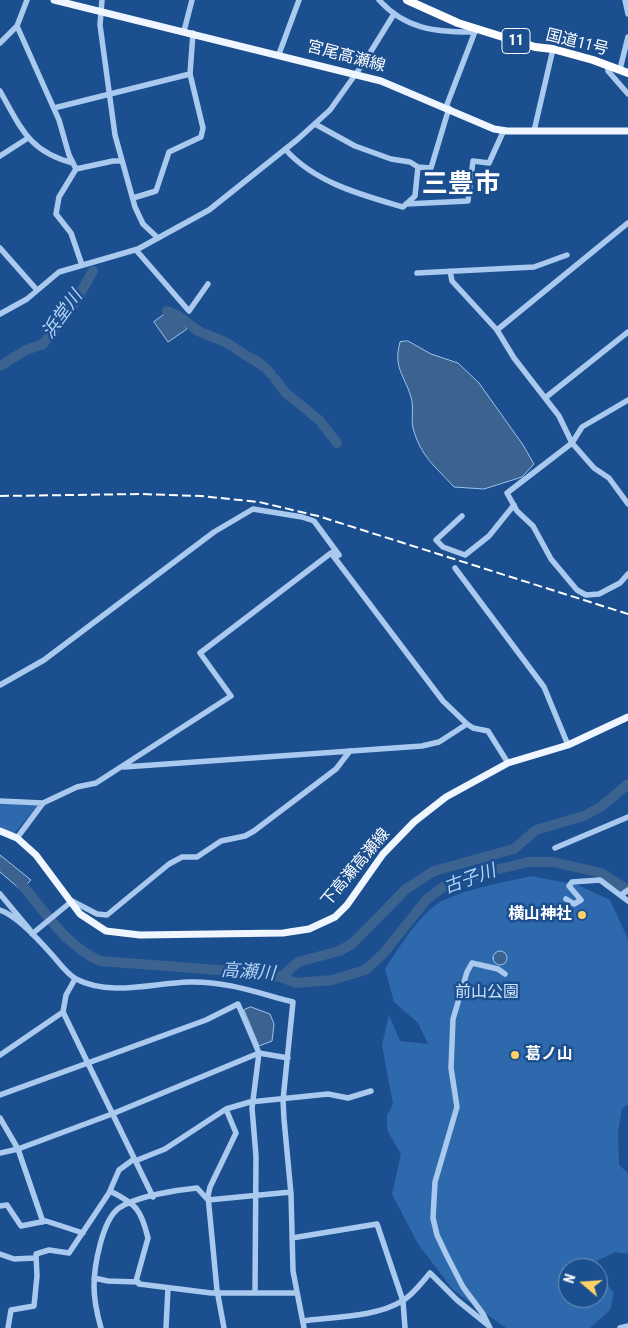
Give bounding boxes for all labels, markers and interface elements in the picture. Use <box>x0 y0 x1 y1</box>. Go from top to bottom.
street label: 国道11号 <box>544 26 610 60</box>
road number: 11 <box>502 28 530 54</box>
street label: 宮尾高瀬線 <box>305 37 387 77</box>
district label: 三豊市 <box>422 169 500 201</box>
water label: 浜堂川 <box>38 287 88 343</box>
street label: 下高瀬高瀬線 <box>318 825 394 911</box>
water label: 古子川 <box>441 861 499 899</box>
place label: 横山神社 <box>508 905 572 925</box>
marker: 横山神社 <box>576 909 588 921</box>
water label: 高瀬川 <box>220 960 276 986</box>
park label: 前山公園 <box>455 983 519 1003</box>
place label: 葛ノ山 <box>525 1045 573 1065</box>
marker: 葛ノ山 <box>509 1049 521 1061</box>
north arrow <box>558 1258 608 1308</box>
text: N <box>561 1272 579 1285</box>

